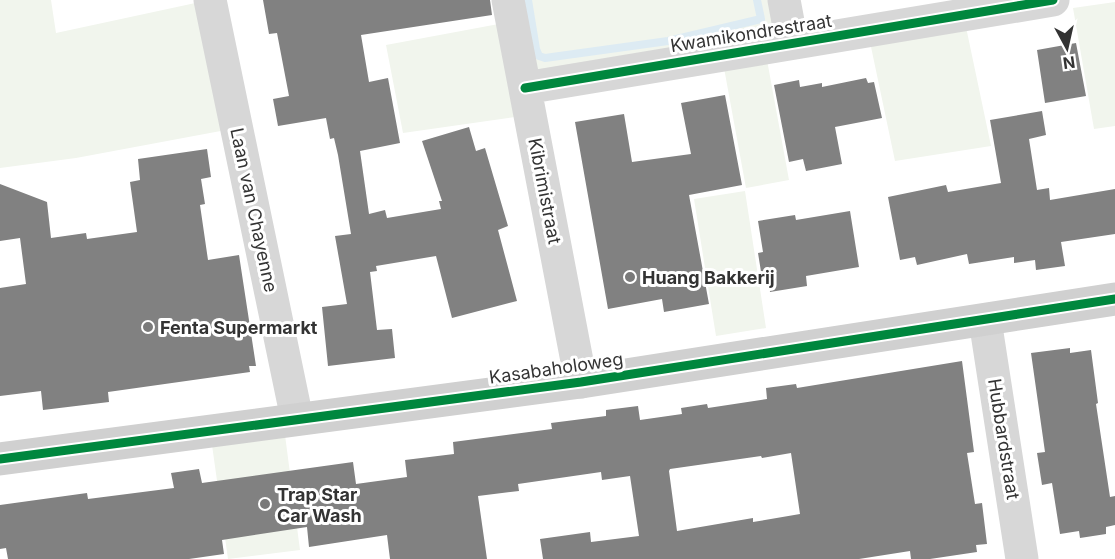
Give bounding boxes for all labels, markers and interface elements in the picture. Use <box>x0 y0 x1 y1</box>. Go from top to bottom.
street label: Kwamikondrestraat <box>669 10 833 56</box>
north arrow <box>1037 18 1097 78</box>
text: N <box>1062 52 1077 74</box>
street label: Laan van Chayenne <box>226 126 282 294</box>
street label: Kibrimistraat <box>524 136 566 246</box>
place label: Huang Bakkerij <box>642 267 775 288</box>
marker: Huang Bakkerij <box>623 270 637 284</box>
place label: Fenta Supermarkt <box>160 317 318 338</box>
marker: Fenta Supermarkt <box>141 320 155 334</box>
street label: Kasabaholoweg <box>488 348 624 388</box>
street label: Hubbardstraat <box>984 377 1024 501</box>
place label: Trap Star Car Wash <box>277 484 362 526</box>
marker: Trap Star Car Wash <box>258 497 272 511</box>

